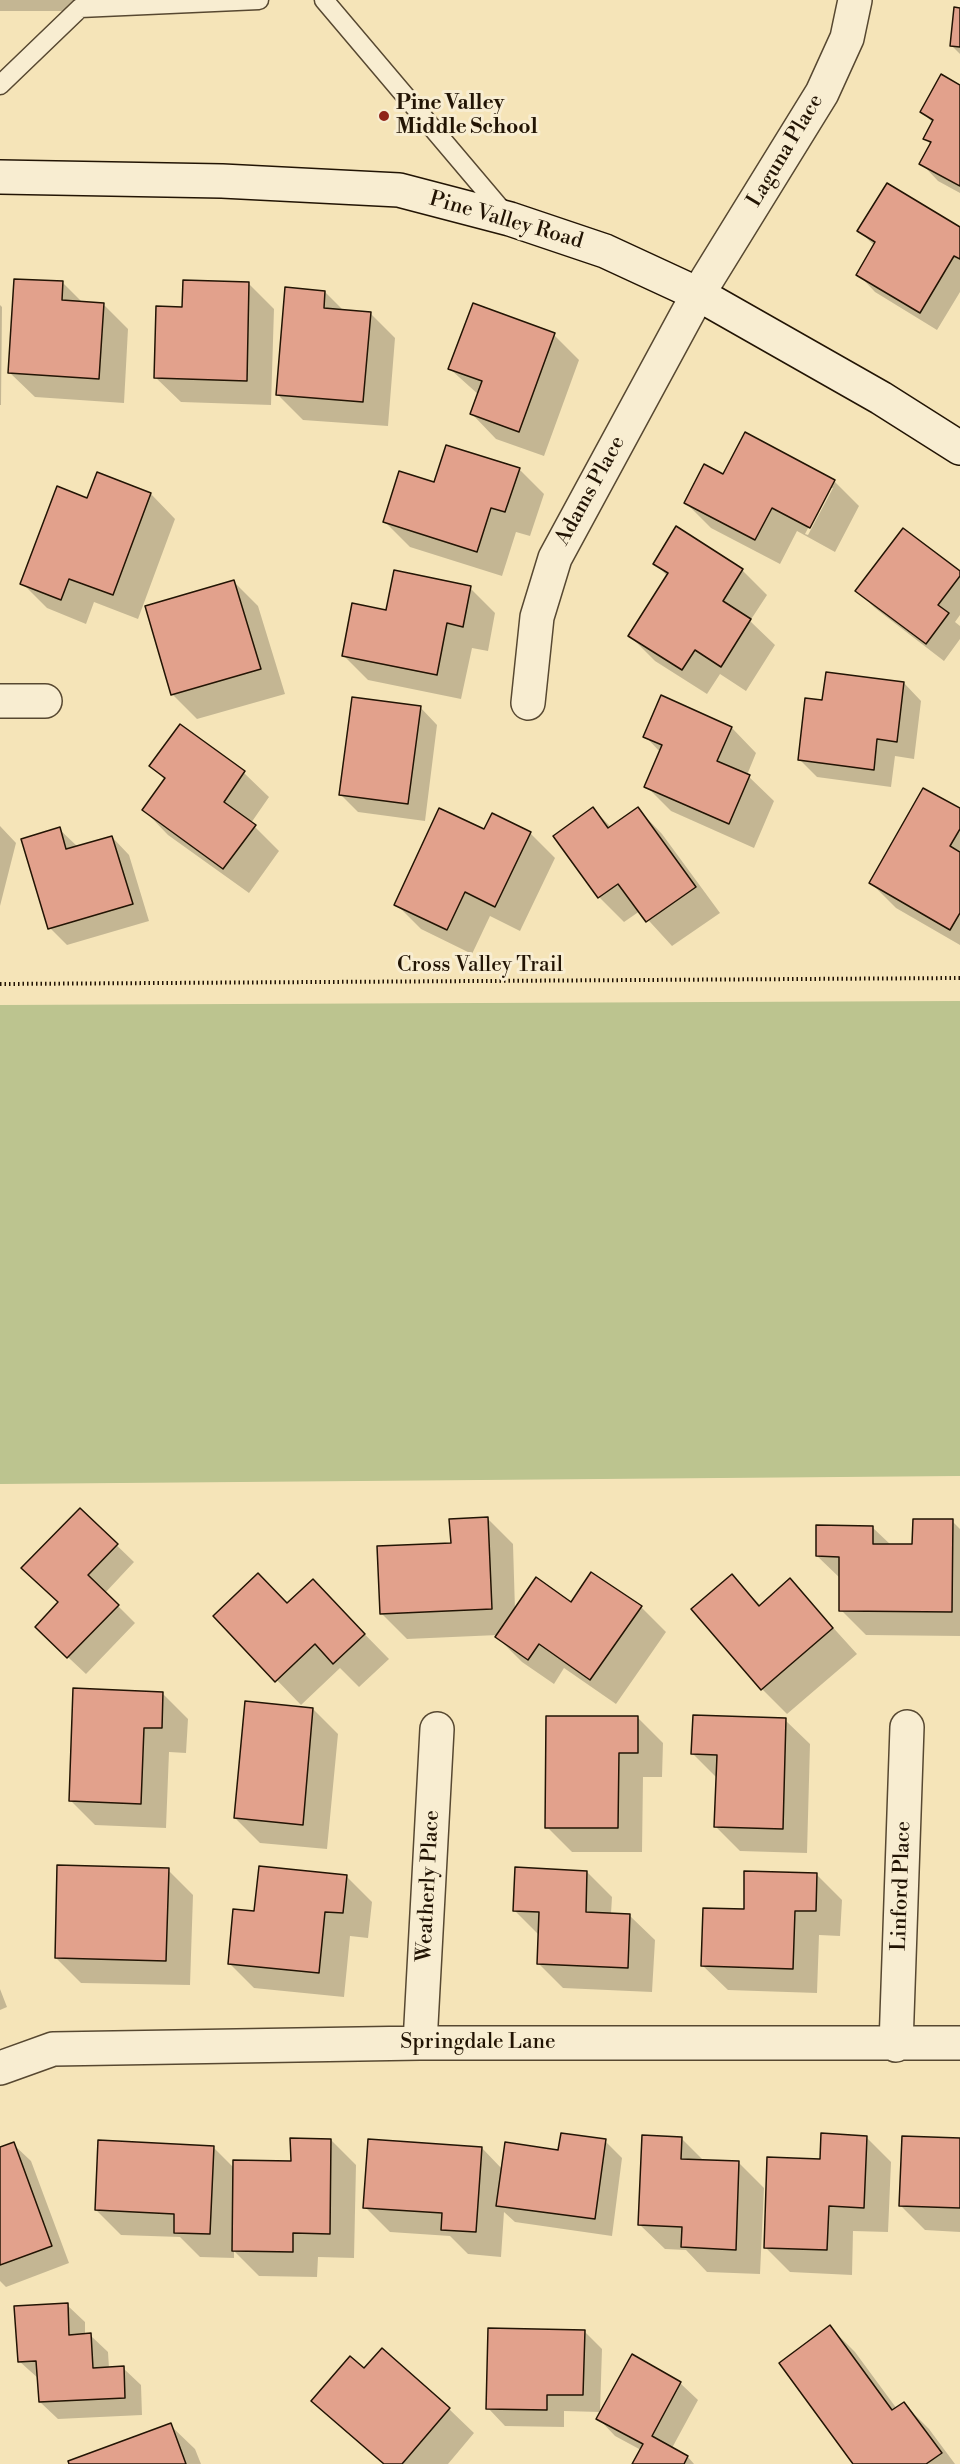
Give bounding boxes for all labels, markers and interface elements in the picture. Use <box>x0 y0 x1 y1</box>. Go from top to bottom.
street label: Laguna Place <box>742 90 830 212</box>
place label: Pine Valley Middle School <box>396 91 538 141</box>
marker: Pine Valley Middle School <box>377 109 391 123</box>
street label: Pine Valley Road <box>426 187 586 255</box>
street label: Adams Place <box>551 432 631 550</box>
street label: Cross Valley Trail <box>397 953 563 979</box>
street label: Weatherly Place <box>412 1810 446 1962</box>
street label: Linford Place <box>887 1821 917 1951</box>
street label: Springdale Lane <box>400 2030 556 2056</box>

